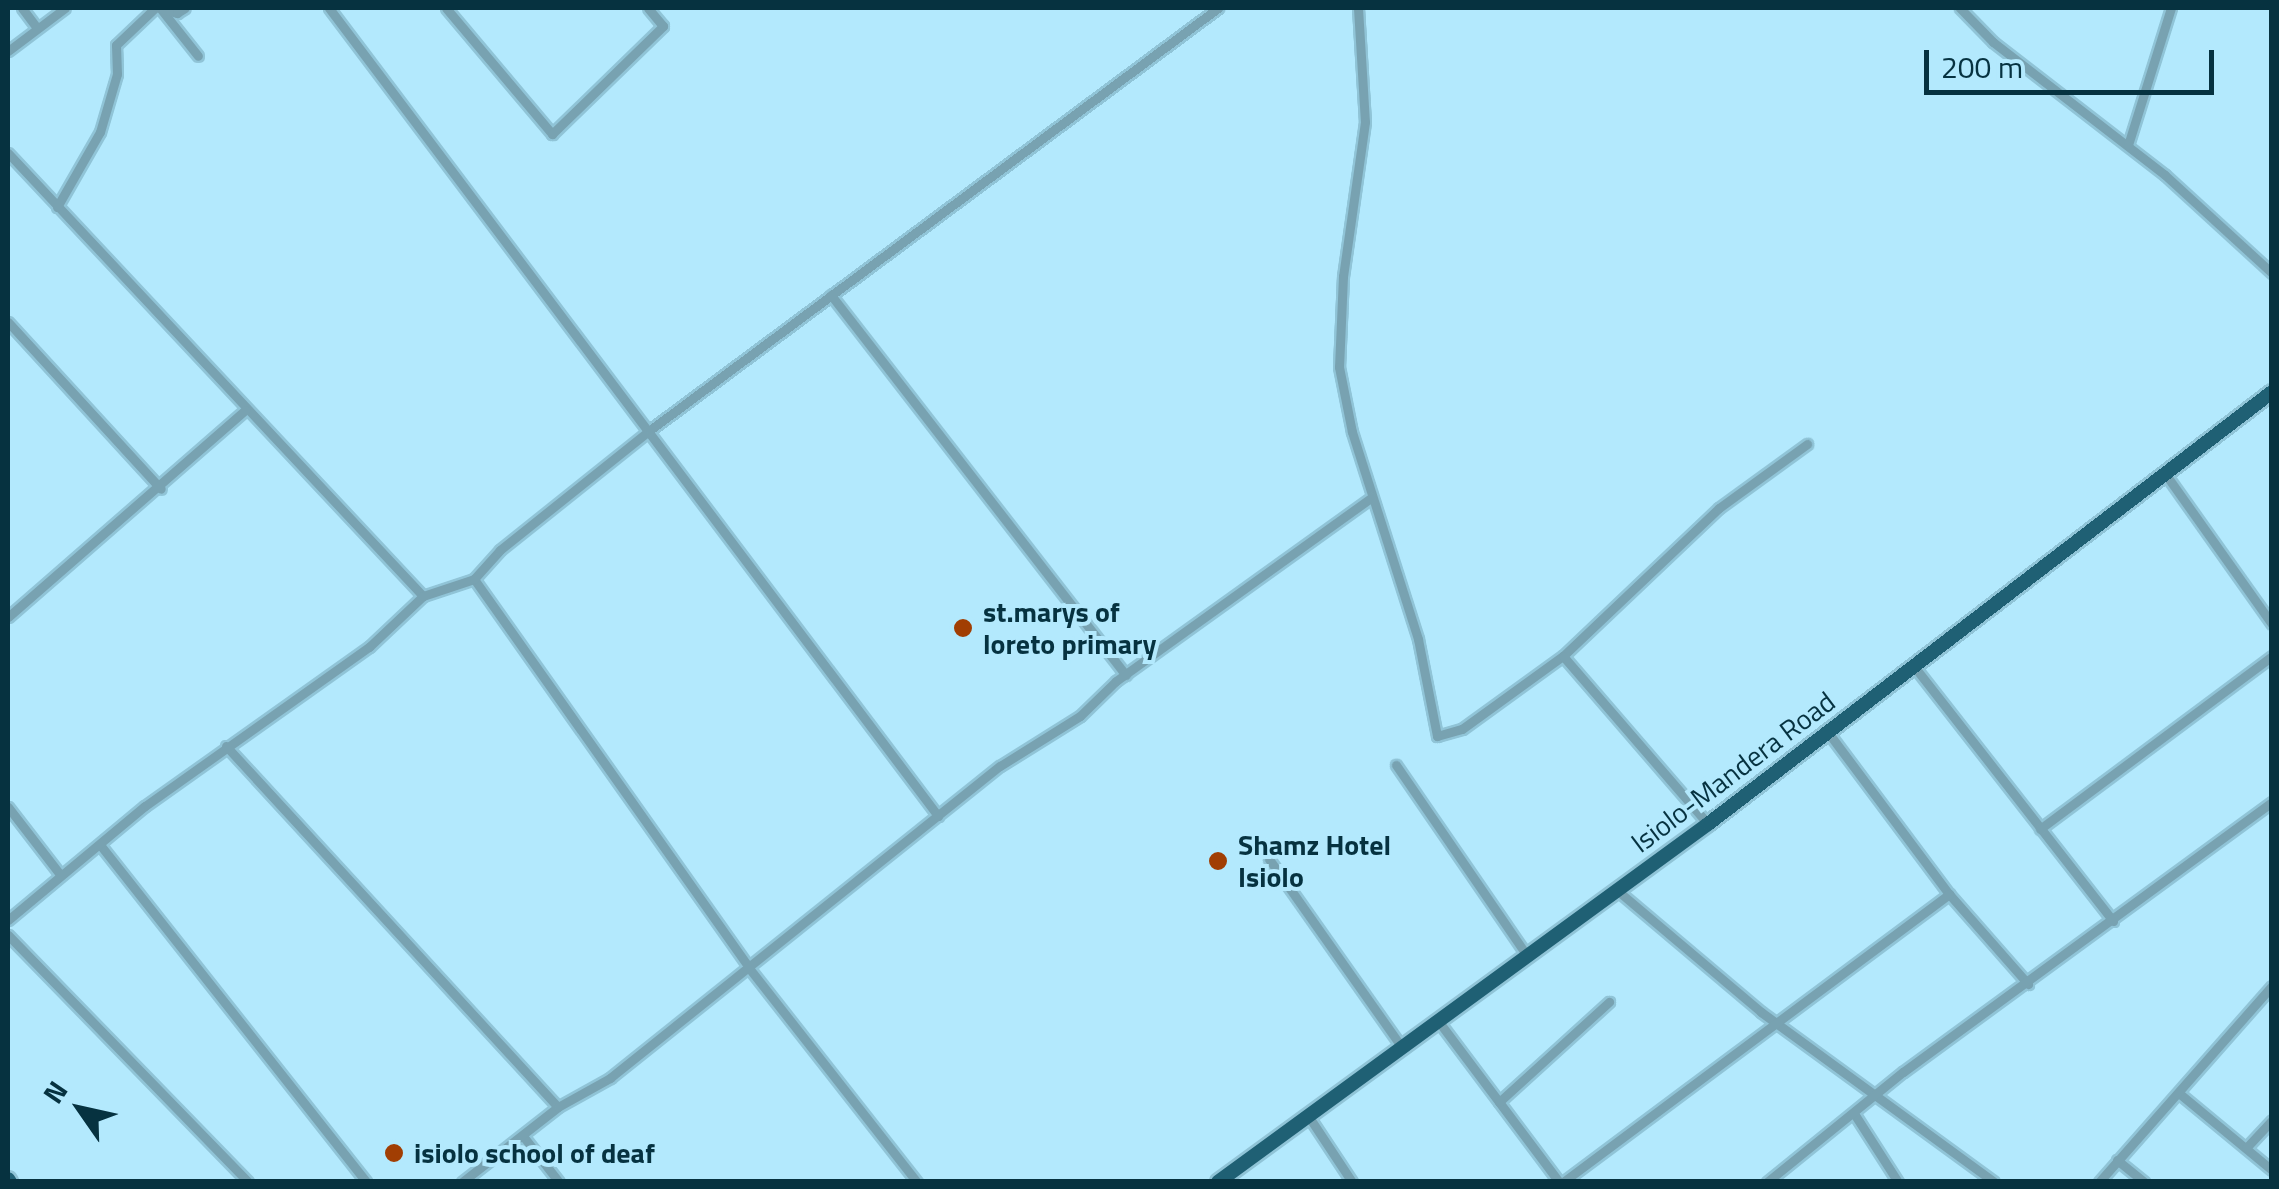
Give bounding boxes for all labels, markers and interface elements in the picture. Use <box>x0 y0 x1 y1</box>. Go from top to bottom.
scale bar <box>1929 30 2219 92</box>
text: 200 m <box>1941 44 2023 90</box>
place label: st.marys of loreto primary <box>983 595 1156 661</box>
marker: st.marys of loreto primary <box>952 617 974 639</box>
street label: Isiolo-Mandera Road <box>1625 684 1841 860</box>
place label: Shamz Hotel Isiolo <box>1238 828 1391 894</box>
marker: Shamz Hotel Isiolo <box>1207 850 1229 872</box>
north arrow <box>30 1059 130 1159</box>
text: N <box>31 1072 78 1112</box>
place label: isiolo school of deaf <box>414 1136 655 1170</box>
marker: isiolo school of deaf <box>383 1142 405 1164</box>

